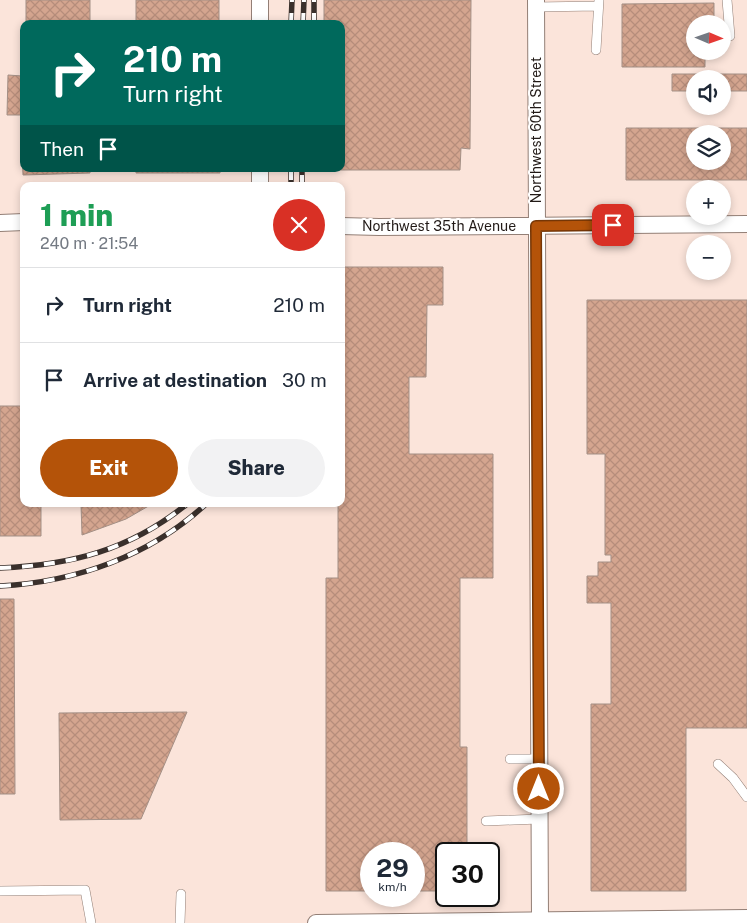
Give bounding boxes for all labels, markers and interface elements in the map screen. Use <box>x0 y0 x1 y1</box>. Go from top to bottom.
north arrow <box>686 15 731 60</box>
map controls <box>686 15 731 280</box>
text: 210 m <box>123 39 222 80</box>
icon: right <box>40 40 105 105</box>
street label: Northwest 60th Street <box>528 57 544 203</box>
button: sound <box>686 70 731 115</box>
text: Turn right <box>123 81 223 107</box>
button: layers <box>686 125 731 170</box>
icon: arrive <box>94 135 122 163</box>
text: Then <box>40 138 84 160</box>
button: + <box>686 180 731 225</box>
text: 1 min <box>40 197 113 233</box>
button: close <box>273 199 325 251</box>
pin <box>592 204 634 246</box>
icon: arrive <box>599 211 627 239</box>
street label: Northwest 35th Avenue <box>362 218 516 234</box>
text: 240 m · 21:54 <box>40 234 138 253</box>
button: − <box>686 235 731 280</box>
icon: right <box>40 291 68 319</box>
text: Turn right <box>83 294 172 316</box>
text: 210 m <box>273 294 325 316</box>
icon: arrive <box>40 366 68 394</box>
text: Arrive at destination <box>83 369 267 391</box>
text: 30 m <box>282 369 327 391</box>
button: Exit <box>40 439 178 497</box>
button: Share <box>188 439 325 497</box>
position arrow <box>512 762 564 814</box>
speed limit sign: 30 <box>435 842 500 907</box>
text: 29 <box>376 853 409 883</box>
text: km/h <box>378 880 407 894</box>

